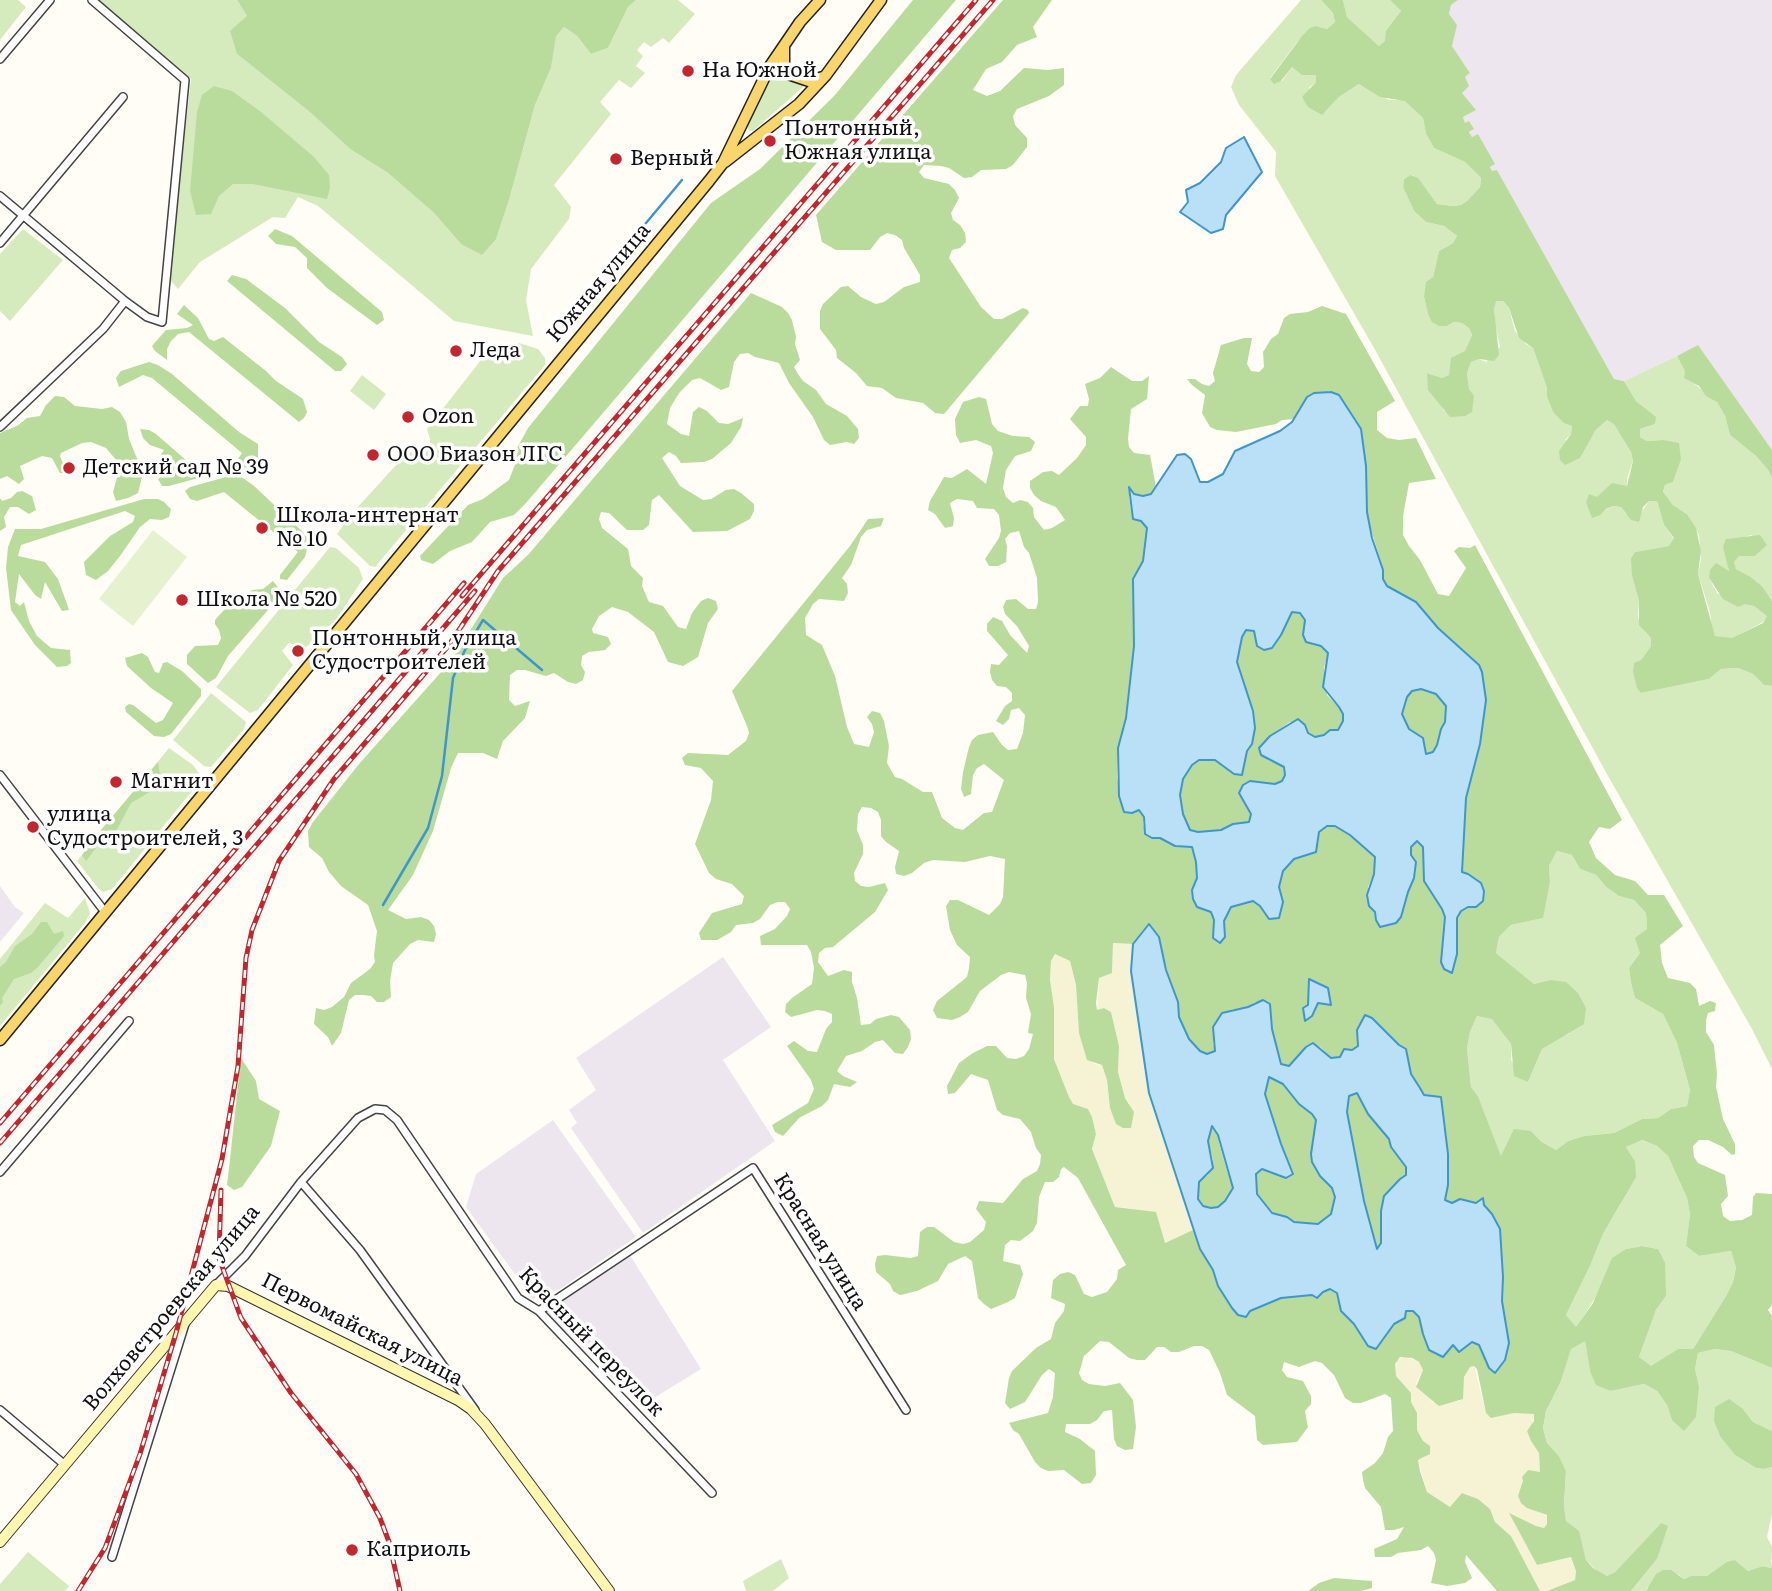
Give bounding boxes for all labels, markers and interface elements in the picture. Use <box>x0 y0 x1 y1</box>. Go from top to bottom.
place label: На Южной <box>702 58 817 84</box>
marker: На Южной <box>680 63 696 79</box>
place label: Понтонный, Южная улица <box>784 116 932 166</box>
marker: Понтонный, Южная улица <box>762 133 778 149</box>
place label: Верный <box>630 146 714 172</box>
marker: Верный <box>608 151 624 167</box>
street label: Южная улица <box>542 218 656 348</box>
place label: Леда <box>470 338 521 364</box>
marker: Леда <box>448 343 464 359</box>
place label: Ozon <box>422 404 474 430</box>
marker: Ozon <box>400 409 416 425</box>
place label: ООО Биазон ЛГС <box>387 442 563 468</box>
marker: ООО Биазон ЛГС <box>365 447 381 463</box>
place label: Детский сад № 39 <box>83 455 268 481</box>
marker: Детский сад № 39 <box>61 460 77 476</box>
place label: Школа-интернат № 10 <box>276 503 459 553</box>
marker: Школа-интернат № 10 <box>254 520 270 536</box>
place label: Школа № 520 <box>196 587 337 613</box>
marker: Школа № 520 <box>174 592 190 608</box>
place label: Понтонный, улица Судостроителей <box>312 626 516 676</box>
marker: Понтонный, улица Судостроителей <box>290 643 306 659</box>
place label: Магнит <box>130 769 214 795</box>
marker: Магнит <box>108 774 124 790</box>
place label: улица Судостроителей, 3 <box>47 802 244 852</box>
marker: улица Судостроителей, 3 <box>25 819 41 835</box>
street label: Красная улица <box>768 1169 872 1315</box>
street label: Волховстроевская улица <box>78 1200 266 1416</box>
street label: Красный переулок <box>513 1262 669 1422</box>
street label: Первомайская улица <box>257 1268 467 1392</box>
place label: Каприоль <box>366 1537 471 1563</box>
marker: Каприоль <box>344 1542 360 1558</box>

